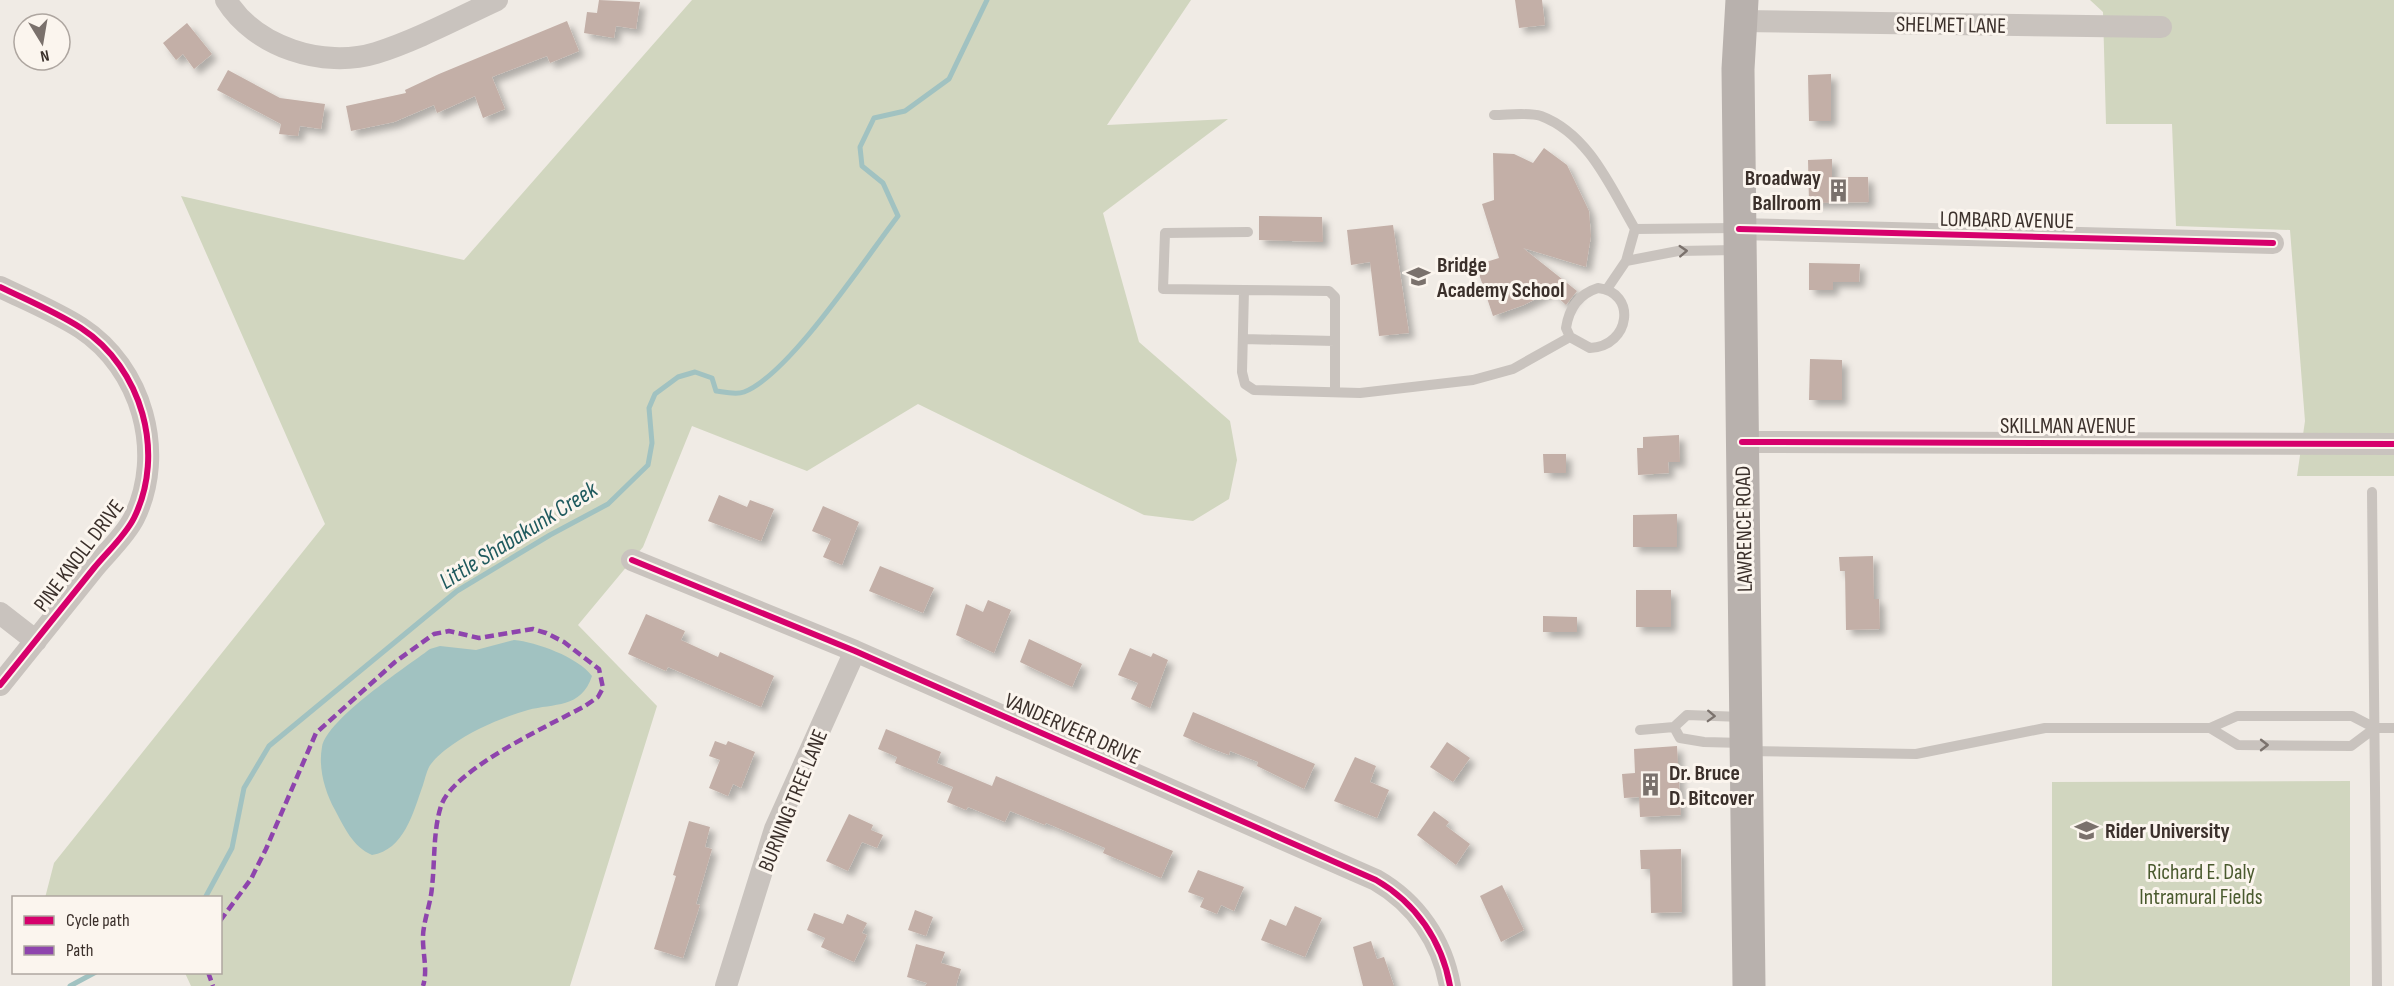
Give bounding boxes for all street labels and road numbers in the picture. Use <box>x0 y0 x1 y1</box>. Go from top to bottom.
street label: SHELMET LANE <box>1896 11 2006 40</box>
street label: LOMBARD AVENUE <box>1940 206 2074 235</box>
street label: SKILLMAN AVENUE <box>2000 413 2136 440</box>
street label: LAWRENCE ROAD <box>1730 466 1759 592</box>
street label: PINE KNOLL DRIVE <box>28 494 130 617</box>
street label: VANDERVEER DRIVE <box>1000 687 1145 771</box>
street label: BURNING TREE LANE <box>753 726 834 876</box>

